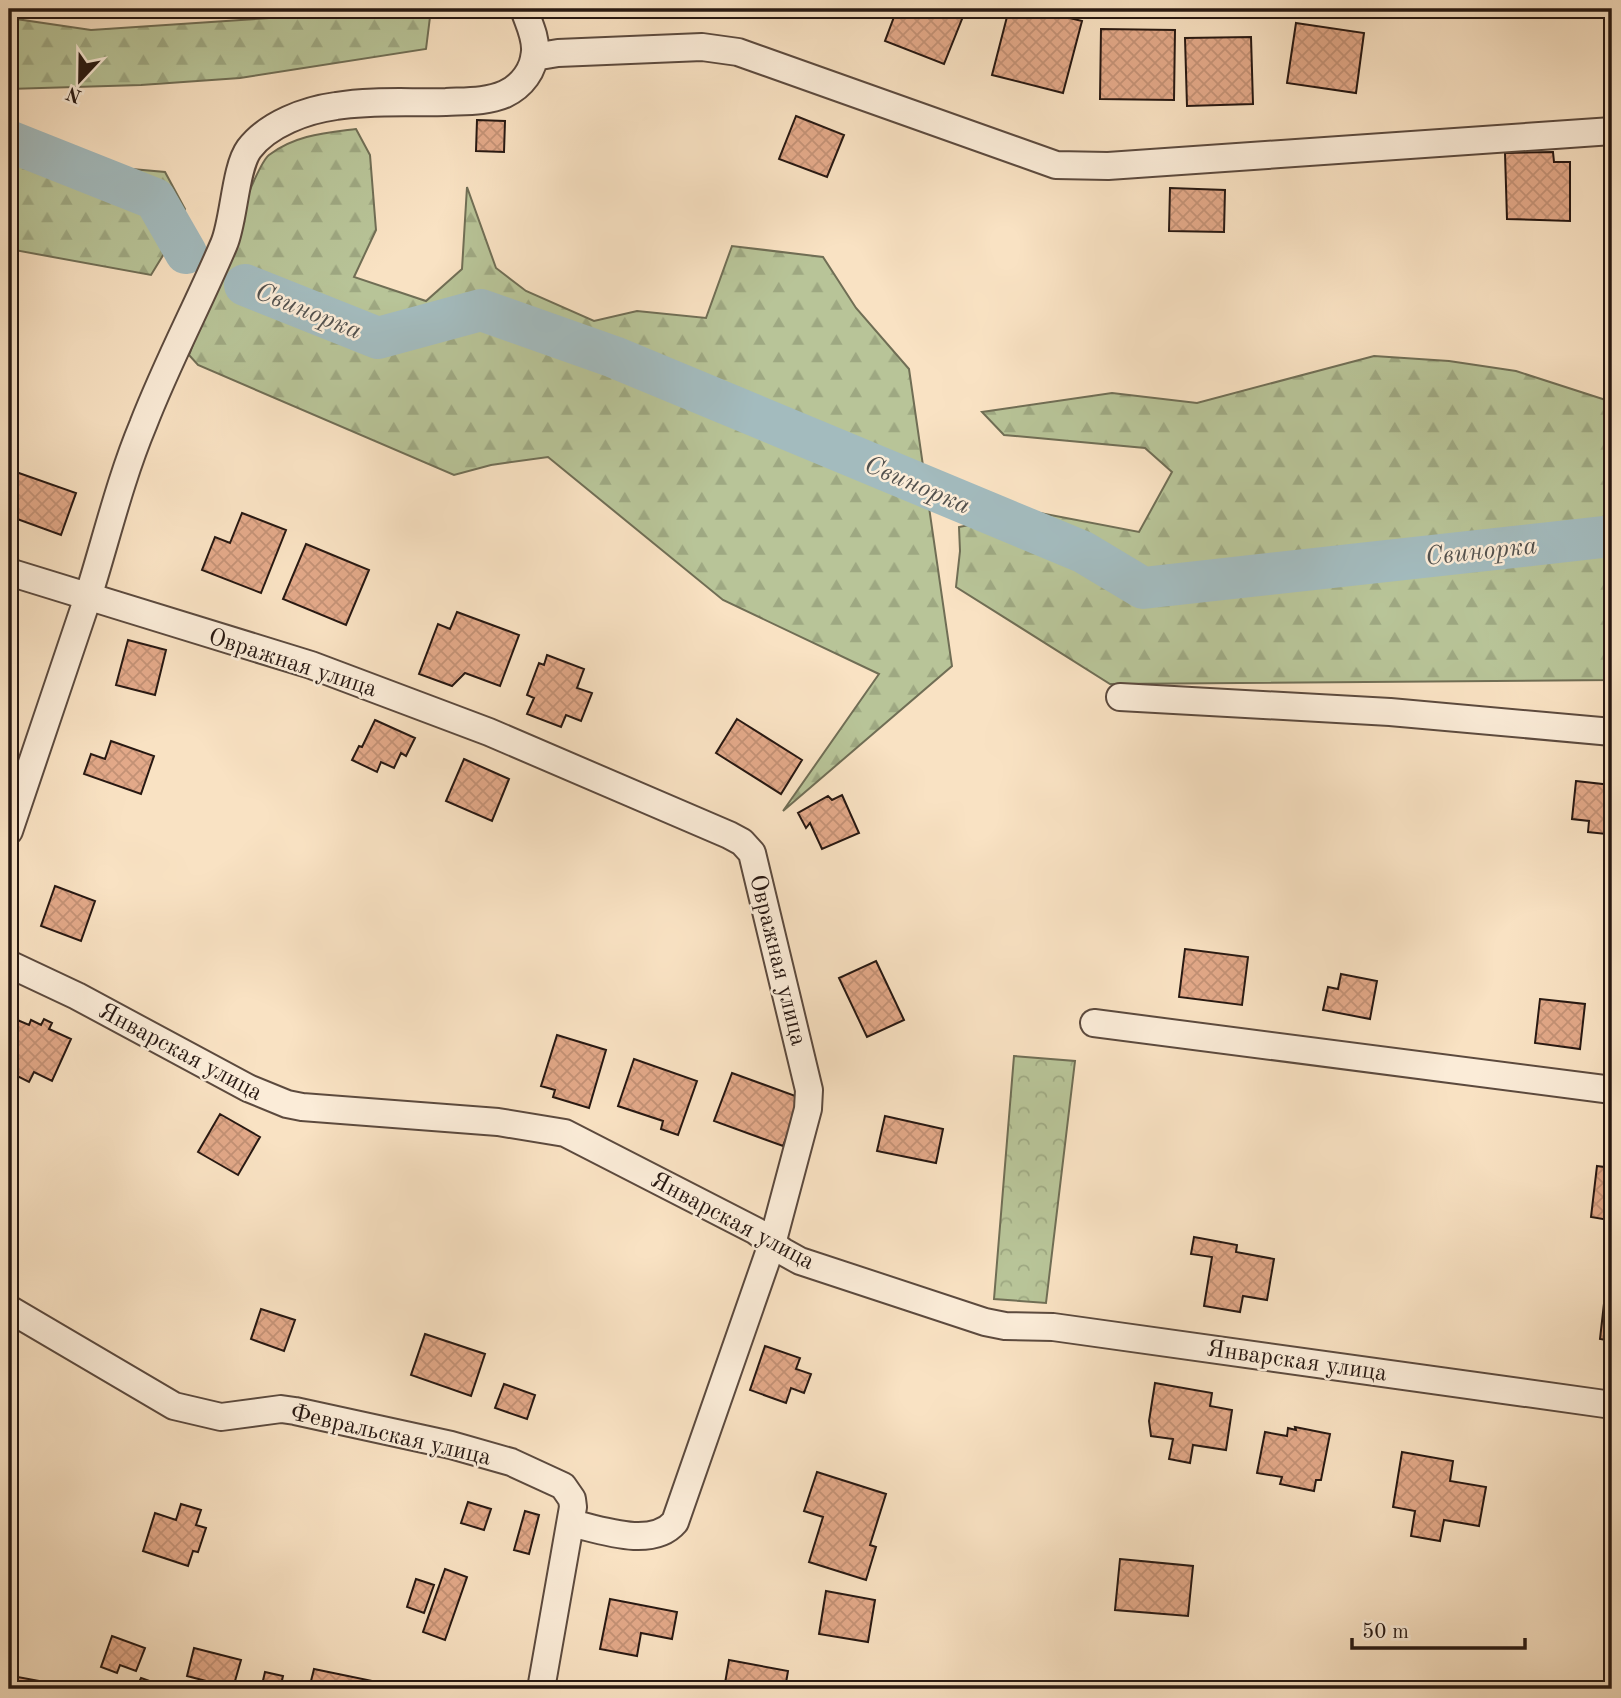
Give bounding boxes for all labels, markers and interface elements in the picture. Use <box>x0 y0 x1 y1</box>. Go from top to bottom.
north arrow <box>46 46 116 116</box>
text: N <box>64 82 85 105</box>
water label: Свинорка <box>251 279 365 345</box>
water label: Свинорка <box>860 452 974 520</box>
water label: Свинорка <box>1424 533 1539 571</box>
street label: Овражная улица <box>205 625 380 702</box>
street label: Овражная улица <box>744 872 810 1049</box>
street label: Январская улица <box>94 999 266 1106</box>
street label: Январская улица <box>646 1168 818 1275</box>
street label: Январская улица <box>1205 1337 1389 1387</box>
street label: Февральская улица <box>288 1401 493 1471</box>
scale bar <box>1352 1607 1525 1651</box>
text: 50 m <box>1362 1622 1409 1643</box>

